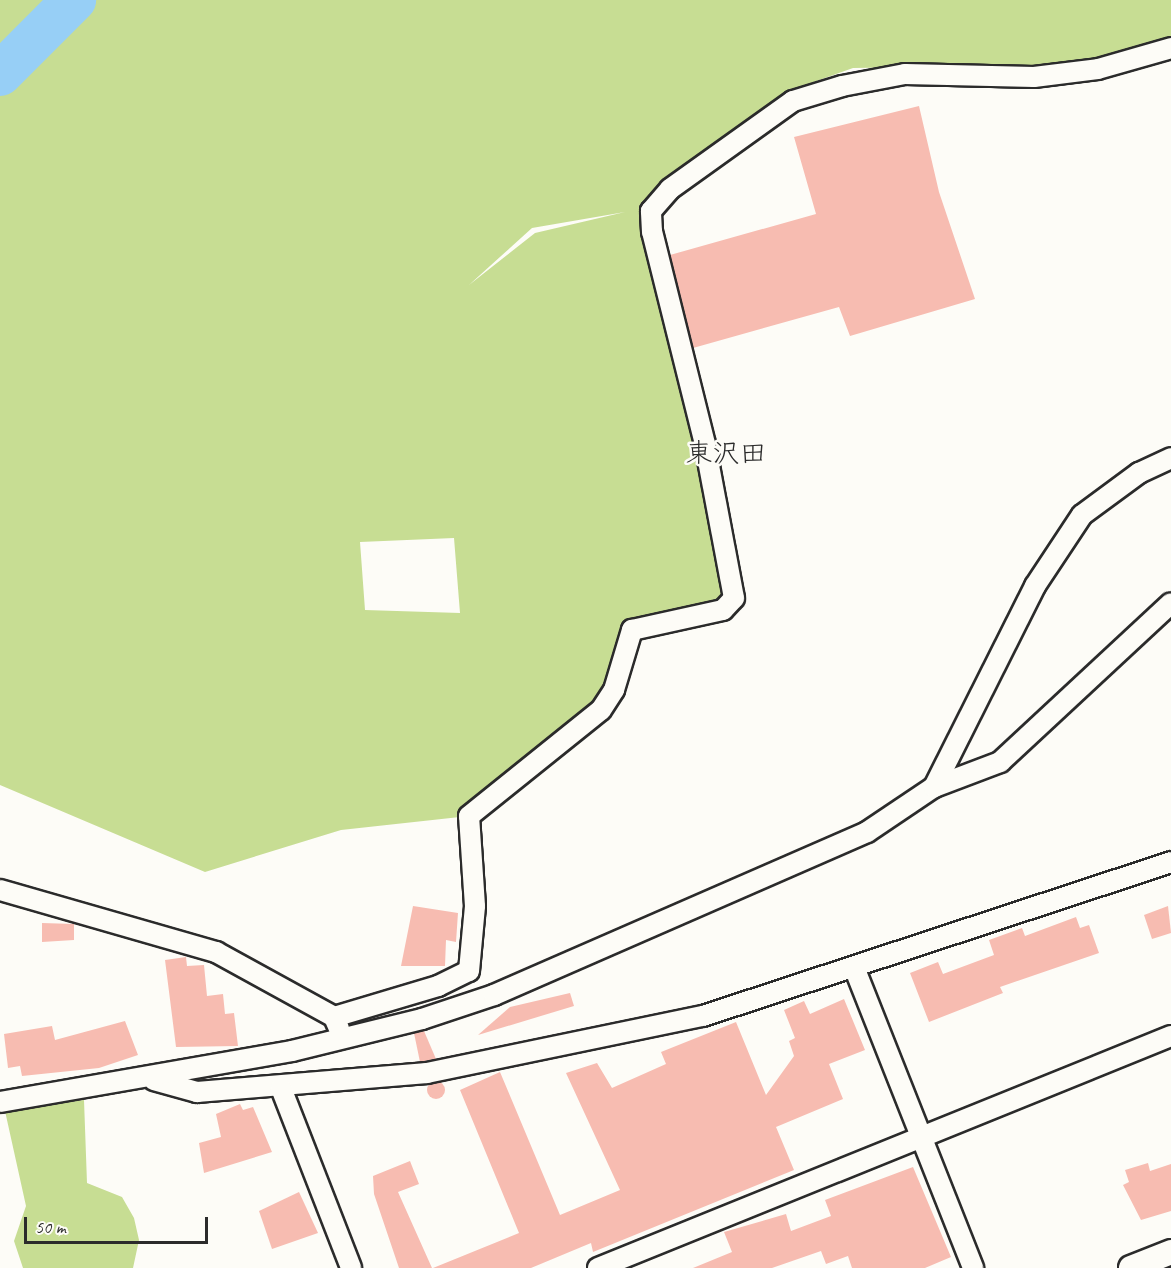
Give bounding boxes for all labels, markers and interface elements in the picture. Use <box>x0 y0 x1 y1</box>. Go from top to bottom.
district label: 東沢田 <box>686 438 766 470</box>
scale bar <box>27 1205 212 1243</box>
text: 50 m <box>35 1216 66 1238</box>

